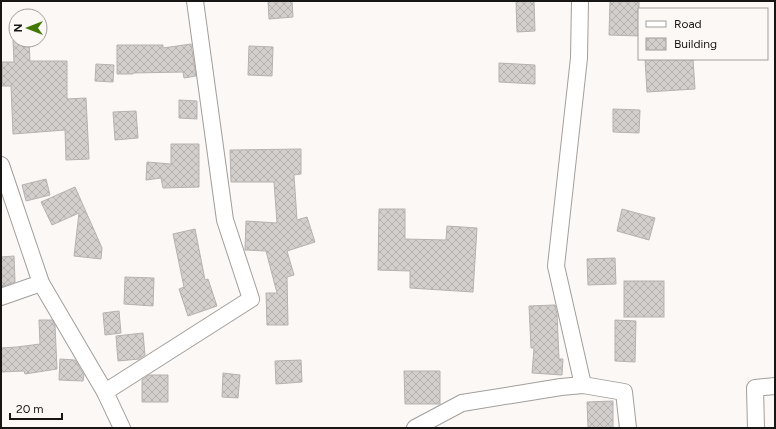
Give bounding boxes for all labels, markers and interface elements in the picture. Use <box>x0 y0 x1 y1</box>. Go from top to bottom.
north arrow <box>8 8 48 48</box>
legend <box>638 8 768 60</box>
text: Road <box>674 17 702 31</box>
text: N <box>12 24 25 32</box>
text: Building <box>674 37 717 51</box>
scale bar <box>10 395 62 421</box>
text: 20 m <box>16 402 44 416</box>

